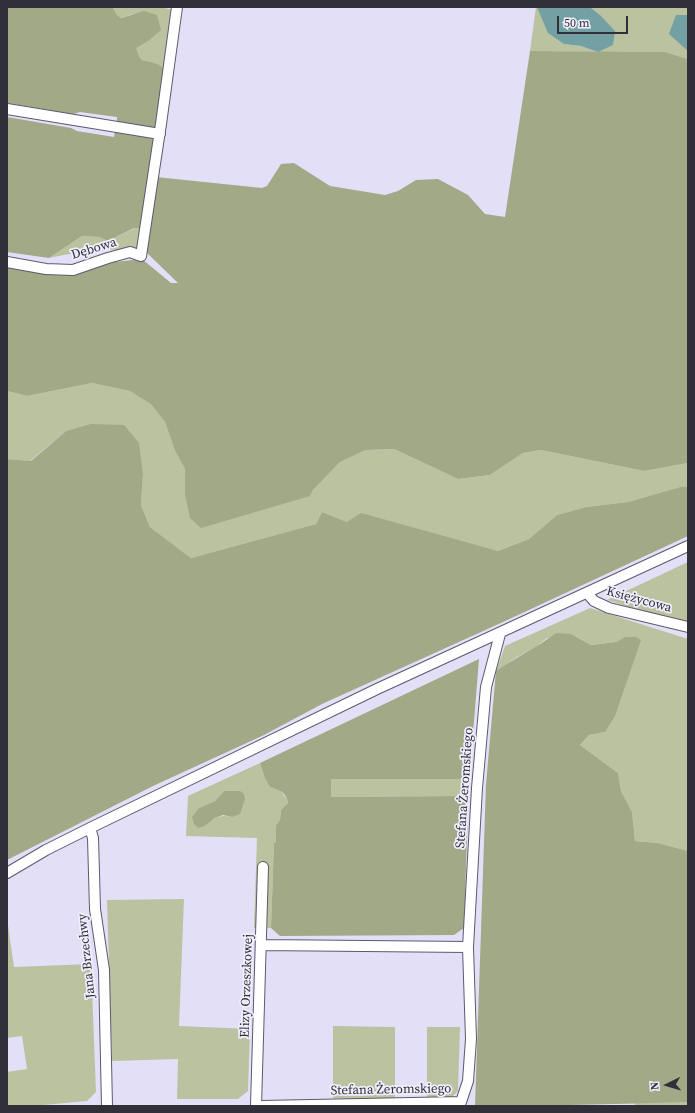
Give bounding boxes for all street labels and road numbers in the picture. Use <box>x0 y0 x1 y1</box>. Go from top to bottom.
street label: Dębowa <box>69 235 119 263</box>
street label: Księżycowa <box>605 584 673 616</box>
street label: Stefana Żeromskiego <box>453 727 477 849</box>
street label: Jana Brzechwy <box>75 913 99 999</box>
street label: Elizy Orzeszkowej <box>237 934 257 1038</box>
street label: Stefana Żeromskiego <box>330 1081 452 1099</box>

